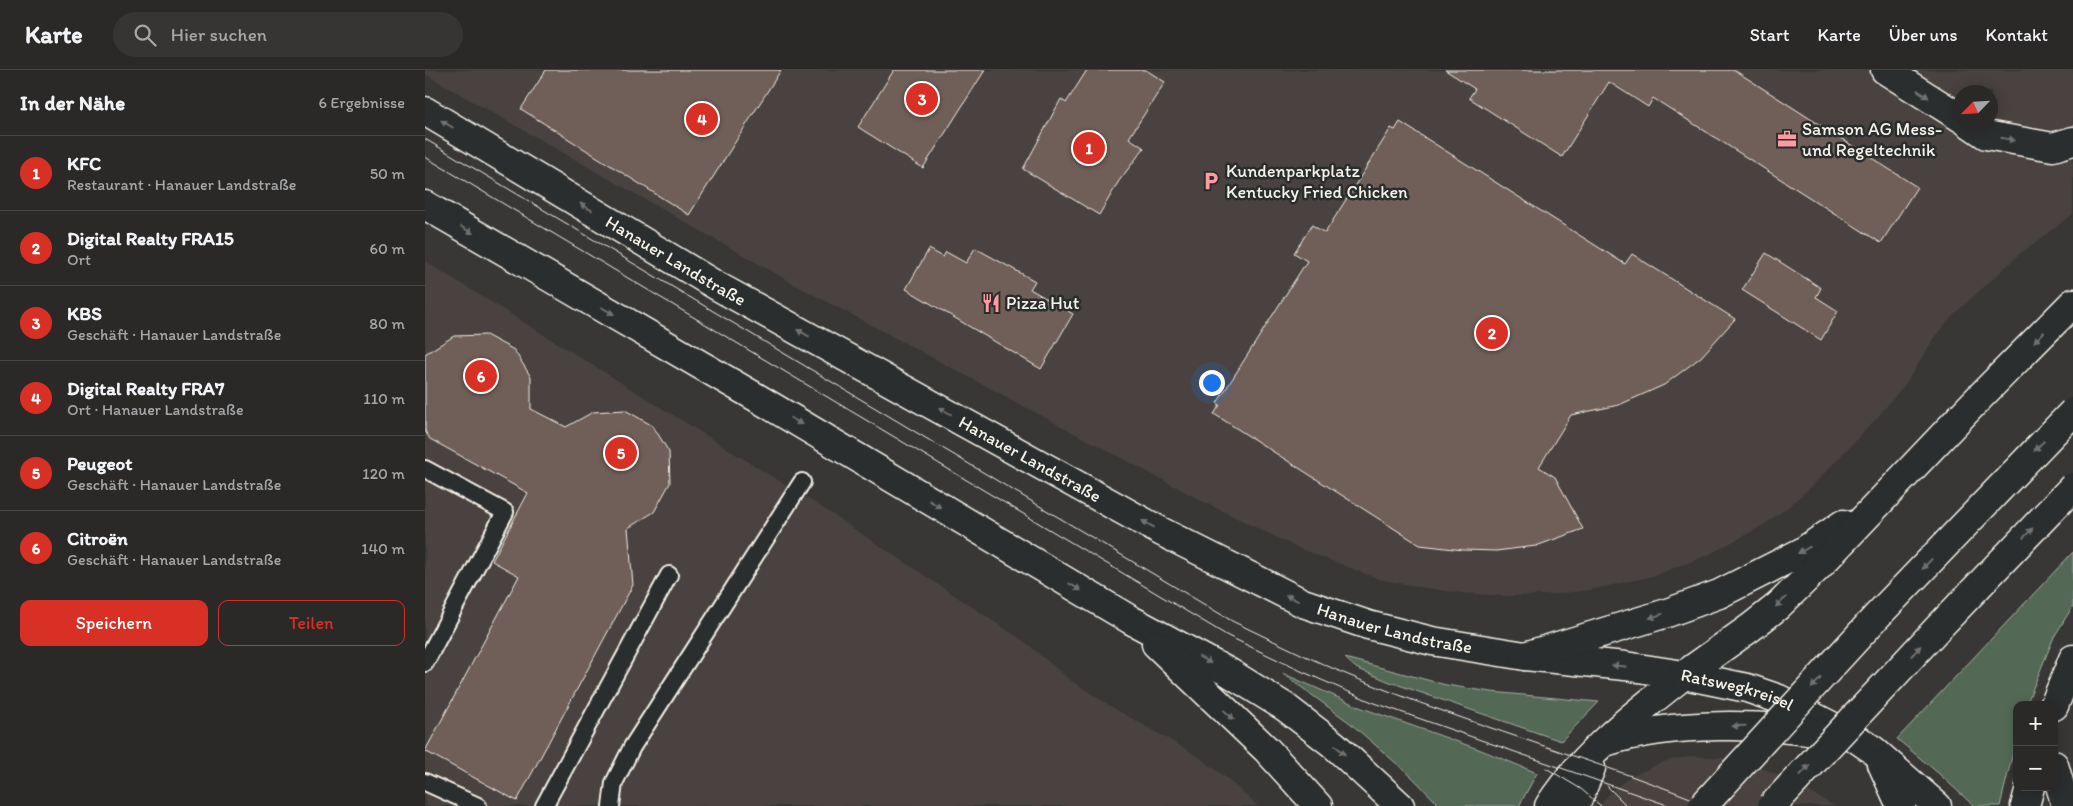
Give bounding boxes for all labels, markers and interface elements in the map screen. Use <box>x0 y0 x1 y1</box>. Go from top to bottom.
search box <box>113 12 463 57</box>
text: Karte <box>25 20 83 49</box>
icon: search <box>131 21 159 49</box>
text: Hier suchen <box>171 23 267 46</box>
text: Start <box>1750 24 1789 46</box>
text: Karte <box>1817 24 1861 46</box>
text: Über uns <box>1889 24 1958 46</box>
text: Kontakt <box>1986 24 2048 46</box>
pin: 3 <box>906 80 938 118</box>
north arrow <box>1953 85 1998 130</box>
one-way arrow <box>1916 89 1929 99</box>
text: In der Nähe <box>20 90 125 115</box>
text: 6 Ergebnisse <box>319 93 405 112</box>
pin: 4 <box>686 100 718 138</box>
place label: Samson AG Mess- und Regeltechnik <box>1802 118 1942 161</box>
one-way arrow <box>440 119 453 128</box>
office icon: Samson AG Mess- und Regeltechnik <box>1776 128 1798 150</box>
pin: 1 <box>1073 129 1105 167</box>
one-way arrow <box>2001 135 2017 143</box>
text: KFC <box>67 152 101 175</box>
place label: Kundenparkplatz Kentucky Fried Chicken <box>1226 160 1408 203</box>
text: 1 <box>32 164 40 183</box>
text: 50 m <box>370 164 405 183</box>
parking icon: Kundenparkplatz Kentucky Fried Chicken <box>1200 170 1222 192</box>
text: Restaurant · Hanauer Landstraße <box>67 175 296 194</box>
one-way arrow <box>580 203 593 212</box>
street label: Hanauer Landstraße <box>601 211 750 311</box>
one-way arrow <box>461 225 474 234</box>
text: Digital Realty FRA15 <box>67 227 234 250</box>
text: 2 <box>32 239 40 258</box>
text: 60 m <box>370 239 405 258</box>
text: Ort <box>67 250 91 269</box>
restaurant icon: Pizza Hut <box>980 292 1002 314</box>
place label: Pizza Hut <box>1006 292 1080 314</box>
text: KBS <box>67 302 102 325</box>
one-way arrow <box>601 307 614 316</box>
text: 3 <box>32 314 40 333</box>
text: 80 m <box>369 314 405 333</box>
pin: 2 <box>1476 314 1508 352</box>
text: Geschäft · Hanauer Landstraße <box>67 325 281 344</box>
one-way arrow <box>795 329 810 337</box>
one-way arrow <box>2033 331 2045 343</box>
pin: 6 <box>465 357 497 395</box>
your location <box>1199 370 1225 396</box>
text: Digital Realty FRA7 <box>67 377 224 400</box>
text: 4 <box>31 389 41 408</box>
text: 110 m <box>363 389 405 408</box>
text: Ort · Hanauer Landstraße <box>67 400 244 419</box>
one-way arrow <box>938 407 951 416</box>
street label: Hanauer Landstraße <box>955 411 1105 507</box>
one-way arrow <box>789 417 802 426</box>
pin: 5 <box>605 434 637 472</box>
one-way arrow <box>2033 440 2045 452</box>
text: Peugeot <box>67 452 132 475</box>
text: 5 <box>32 464 40 483</box>
text: 120 m <box>362 464 405 483</box>
text: Geschäft · Hanauer Landstraße <box>67 475 281 494</box>
one-way arrow <box>929 500 942 509</box>
one-way arrow <box>1141 519 1154 528</box>
text: Citroën <box>67 527 128 550</box>
one-way arrow <box>2022 528 2034 540</box>
text: 6 <box>32 539 40 558</box>
text: 140 m <box>361 539 405 558</box>
one-way arrow <box>1798 545 1811 554</box>
text: Geschäft · Hanauer Landstraße <box>67 550 281 569</box>
one-way arrow <box>1921 557 1933 569</box>
one-way arrow <box>1069 582 1082 591</box>
one-way arrow <box>1285 594 1299 602</box>
one-way arrow <box>1775 597 1788 608</box>
street label: Hanauer Landstraße <box>1314 598 1474 658</box>
button: Speichern <box>20 600 208 646</box>
button: Teilen <box>218 600 405 646</box>
one-way arrow <box>1649 613 1664 621</box>
one-way arrow <box>1910 646 1922 658</box>
one-way arrow <box>1198 656 1212 664</box>
one-way arrow <box>1610 661 1626 669</box>
street label: Ratswegkreisel <box>1679 664 1798 716</box>
one-way arrow <box>1810 676 1822 688</box>
map controls <box>2013 701 2058 791</box>
button: + <box>2013 701 2058 746</box>
one-way arrow <box>1223 709 1235 721</box>
one-way arrow <box>1731 723 1747 731</box>
one-way arrow <box>1333 744 1345 756</box>
button: − <box>2013 746 2058 791</box>
one-way arrow <box>1799 764 1811 776</box>

